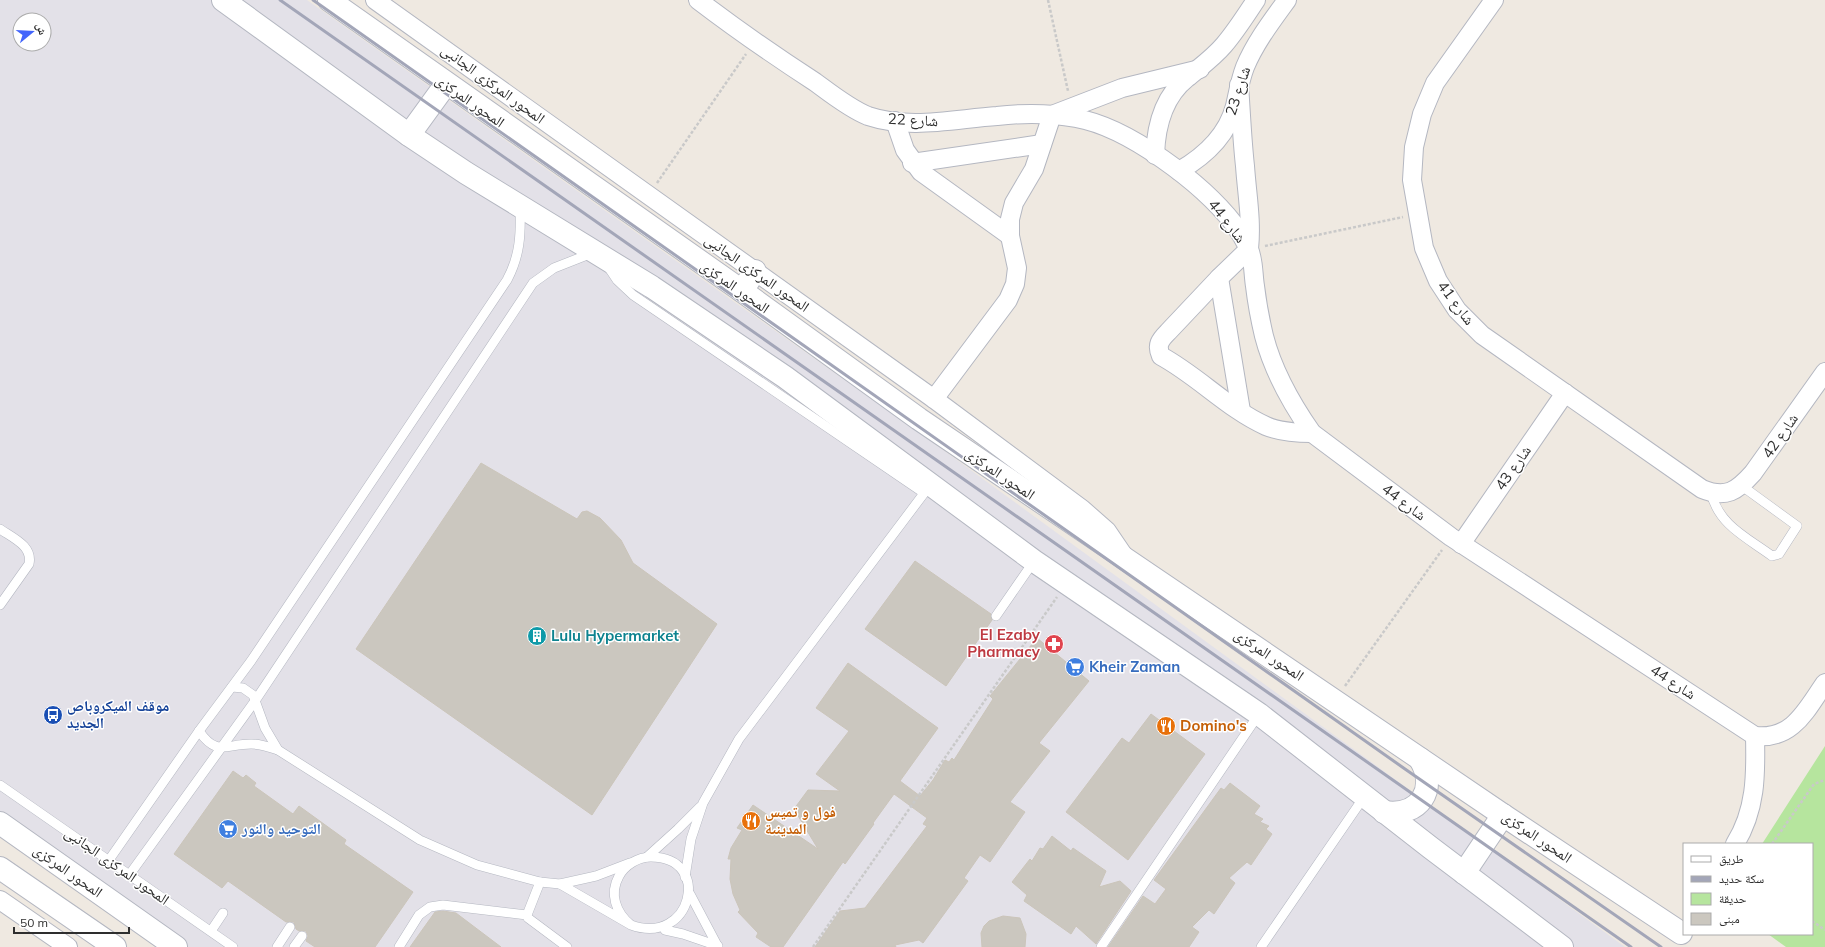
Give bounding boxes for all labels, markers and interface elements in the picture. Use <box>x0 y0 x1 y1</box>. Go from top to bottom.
north arrow <box>12 12 52 52</box>
text: ش <box>32 21 50 37</box>
street label: المحور المركزى الجانبى <box>438 40 548 128</box>
street label: شارع 23 <box>1221 64 1255 118</box>
street label: المحور المركزى <box>432 71 508 131</box>
street label: شارع 22 <box>887 109 939 131</box>
street label: شارع 44 <box>1204 195 1250 247</box>
street label: المحور المركزى الجانبى <box>701 230 813 316</box>
street label: المحور المركزى <box>697 257 773 317</box>
street label: شارع 41 <box>1433 277 1479 329</box>
street label: شارع 42 <box>1757 409 1803 462</box>
street label: شارع 43 <box>1490 441 1536 494</box>
street label: المحور المركزى <box>961 443 1039 505</box>
street label: شارع 44 <box>1378 479 1430 525</box>
street label: المحور المركزى <box>1230 624 1308 686</box>
building icon: Lulu Hypermarket <box>526 625 548 647</box>
place label: El Ezaby Pharmacy <box>967 625 1041 661</box>
place label: Lulu Hypermarket <box>551 626 679 645</box>
pharmacy icon: El Ezaby Pharmacy <box>1043 633 1065 655</box>
supermarket icon: Kheir Zaman <box>1064 656 1086 678</box>
place label: Kheir Zaman <box>1089 657 1180 676</box>
street label: شارع 44 <box>1646 660 1700 704</box>
place label: موقف الميكروباص الجديد <box>67 696 169 732</box>
bus stop icon: موقف الميكروباص الجديد <box>42 704 64 726</box>
restaurant icon: Domino's <box>1155 715 1177 737</box>
place label: Domino's <box>1180 716 1247 735</box>
place label: فول و تميس المدينىة <box>765 802 836 838</box>
street label: المحور المركزى <box>1498 806 1576 868</box>
restaurant icon: فول و تميس المدينىة <box>740 810 762 832</box>
supermarket icon: التوحيد والنور <box>217 818 239 840</box>
place label: التوحيد والنور <box>241 819 321 838</box>
street label: المحور المركزى الجانبى <box>61 823 173 909</box>
street label: المحور المركزى <box>30 841 106 901</box>
legend <box>1683 843 1813 935</box>
text: طريق <box>1719 851 1744 866</box>
text: سكة حديد <box>1719 871 1764 886</box>
text: حديقة <box>1719 891 1747 906</box>
scale bar <box>14 909 129 935</box>
text: مبنى <box>1719 911 1740 926</box>
text: 50 m <box>20 915 48 930</box>

